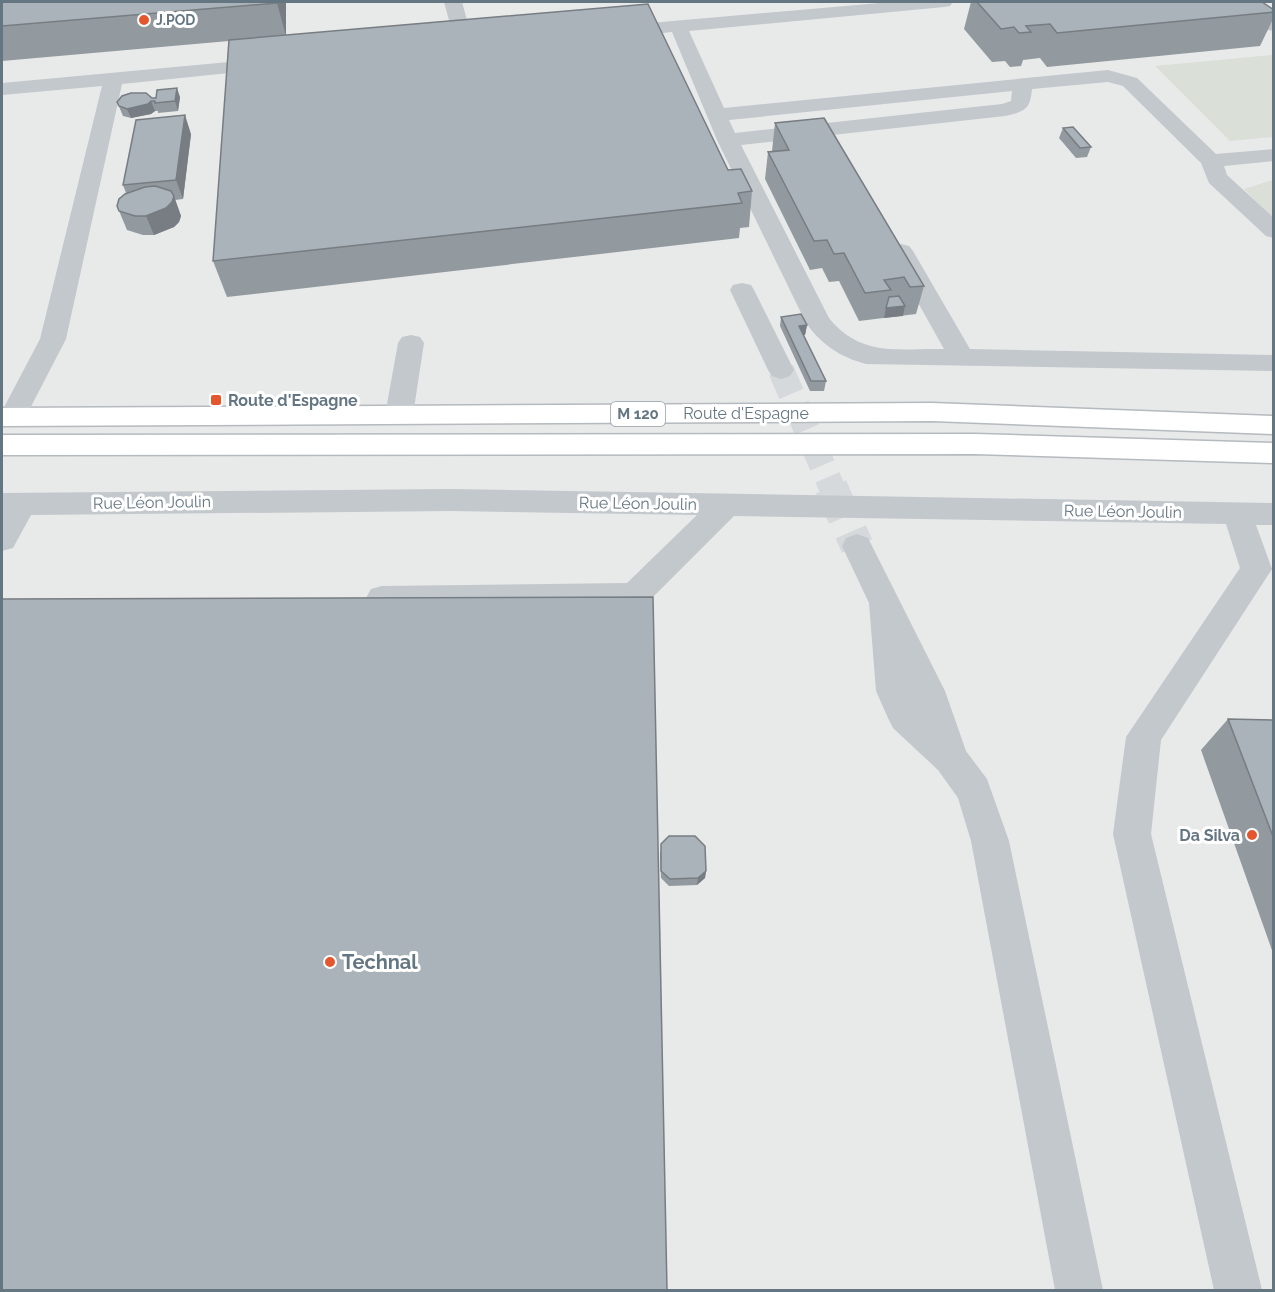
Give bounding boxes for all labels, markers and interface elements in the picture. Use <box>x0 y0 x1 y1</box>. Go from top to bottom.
place label: J.POD <box>156 12 195 28</box>
marker: J.POD <box>137 13 151 27</box>
place label: Route d'Espagne <box>228 391 358 410</box>
marker: Route d'Espagne <box>209 393 223 407</box>
road number: M 120 <box>611 402 665 426</box>
street label: Route d'Espagne <box>683 404 809 423</box>
street label: Rue Léon Joulin <box>93 492 211 513</box>
street label: Rue Léon Joulin <box>579 493 697 514</box>
street label: Rue Léon Joulin <box>1064 501 1182 522</box>
place label: Da Silva <box>1179 826 1240 845</box>
marker: Da Silva <box>1245 828 1259 842</box>
place label: Technal <box>342 950 418 974</box>
marker: Technal <box>323 955 337 969</box>

